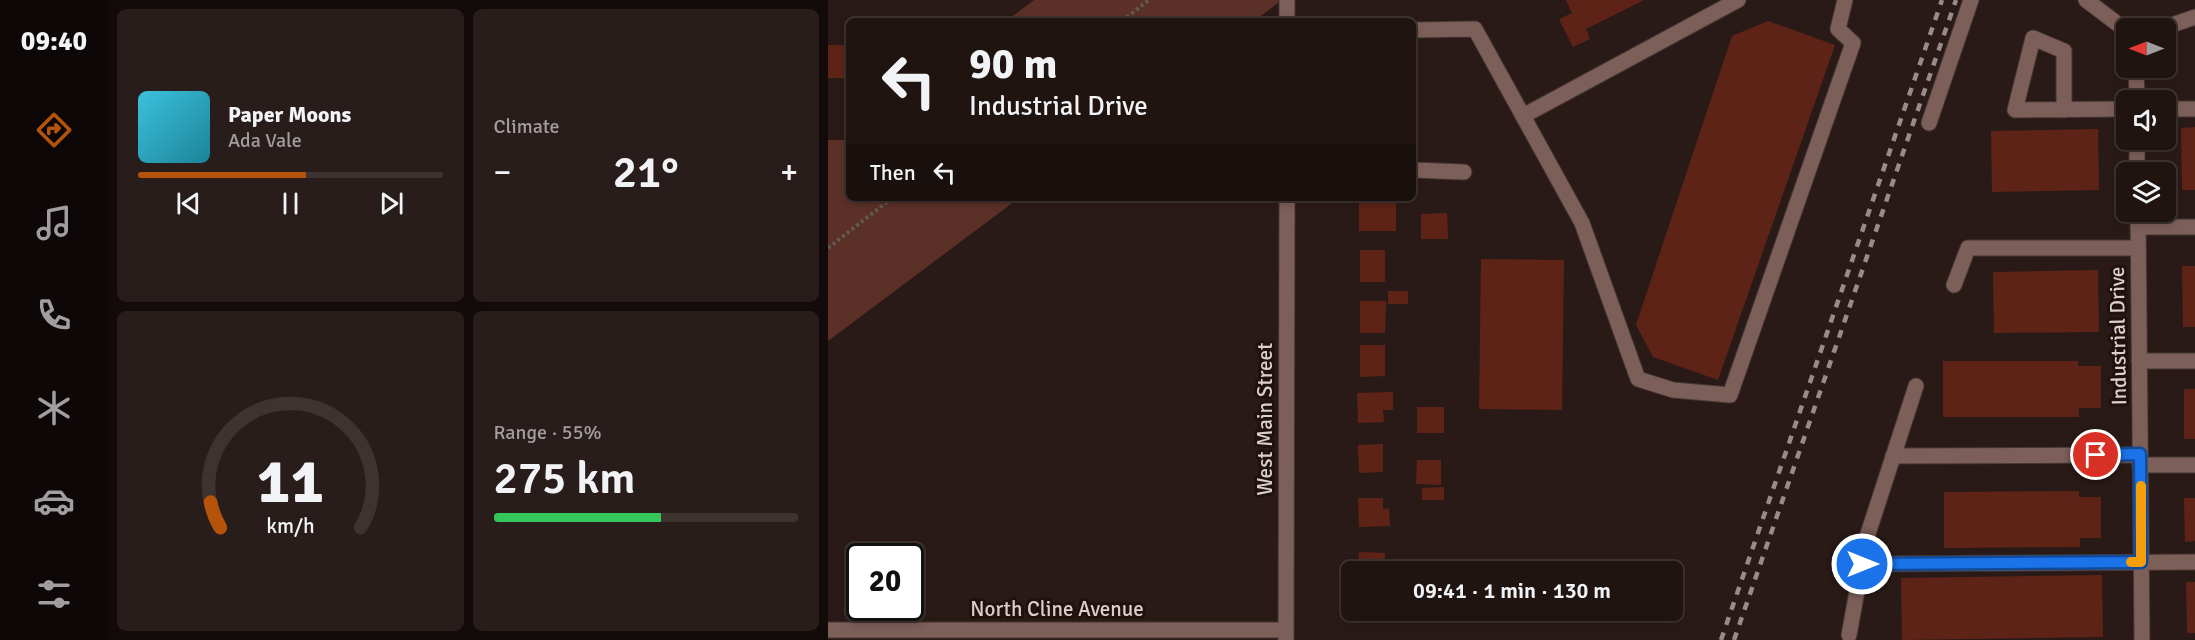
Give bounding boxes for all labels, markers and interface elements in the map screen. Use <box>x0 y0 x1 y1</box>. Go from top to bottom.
north arrow <box>2116 18 2176 78</box>
map controls <box>2116 18 2176 222</box>
text: 09:40 <box>21 25 87 58</box>
text: 90 m <box>969 39 1058 90</box>
icon: left <box>870 42 948 120</box>
text: Industrial Drive <box>969 90 1148 123</box>
button: sound <box>2116 90 2176 150</box>
text: Paper Moons <box>228 101 351 128</box>
icon: directions <box>33 109 75 151</box>
text: Climate <box>494 114 559 139</box>
text: Ada Vale <box>228 128 302 153</box>
text: 21° <box>613 145 679 200</box>
text: − <box>494 152 511 193</box>
text: + <box>780 152 798 193</box>
icon: left <box>928 156 961 189</box>
text: Then <box>870 159 916 186</box>
button: layers <box>2116 162 2176 222</box>
icon: previous <box>172 187 205 220</box>
icon: pause <box>274 187 307 220</box>
icon: next <box>375 187 408 220</box>
icon: music <box>33 202 75 244</box>
street label: Industrial Drive <box>2104 266 2132 406</box>
icon: phone <box>33 294 75 336</box>
street label: West Main Street <box>1252 343 1278 495</box>
icon: climate <box>33 387 75 429</box>
text: Range · 55% <box>494 420 602 445</box>
pin <box>2070 429 2121 480</box>
icon: arrive <box>2079 438 2112 471</box>
text: 11 <box>257 443 324 520</box>
text: 275 km <box>494 451 636 506</box>
icon: car <box>33 480 75 522</box>
text: km/h <box>266 513 315 539</box>
position arrow <box>1830 532 1894 596</box>
speed limit sign: 20 <box>846 543 924 621</box>
icon: filters <box>33 573 75 615</box>
text: 09:41 · 1 min · 130 m <box>1413 577 1611 604</box>
street label: North Cline Avenue <box>970 596 1144 622</box>

